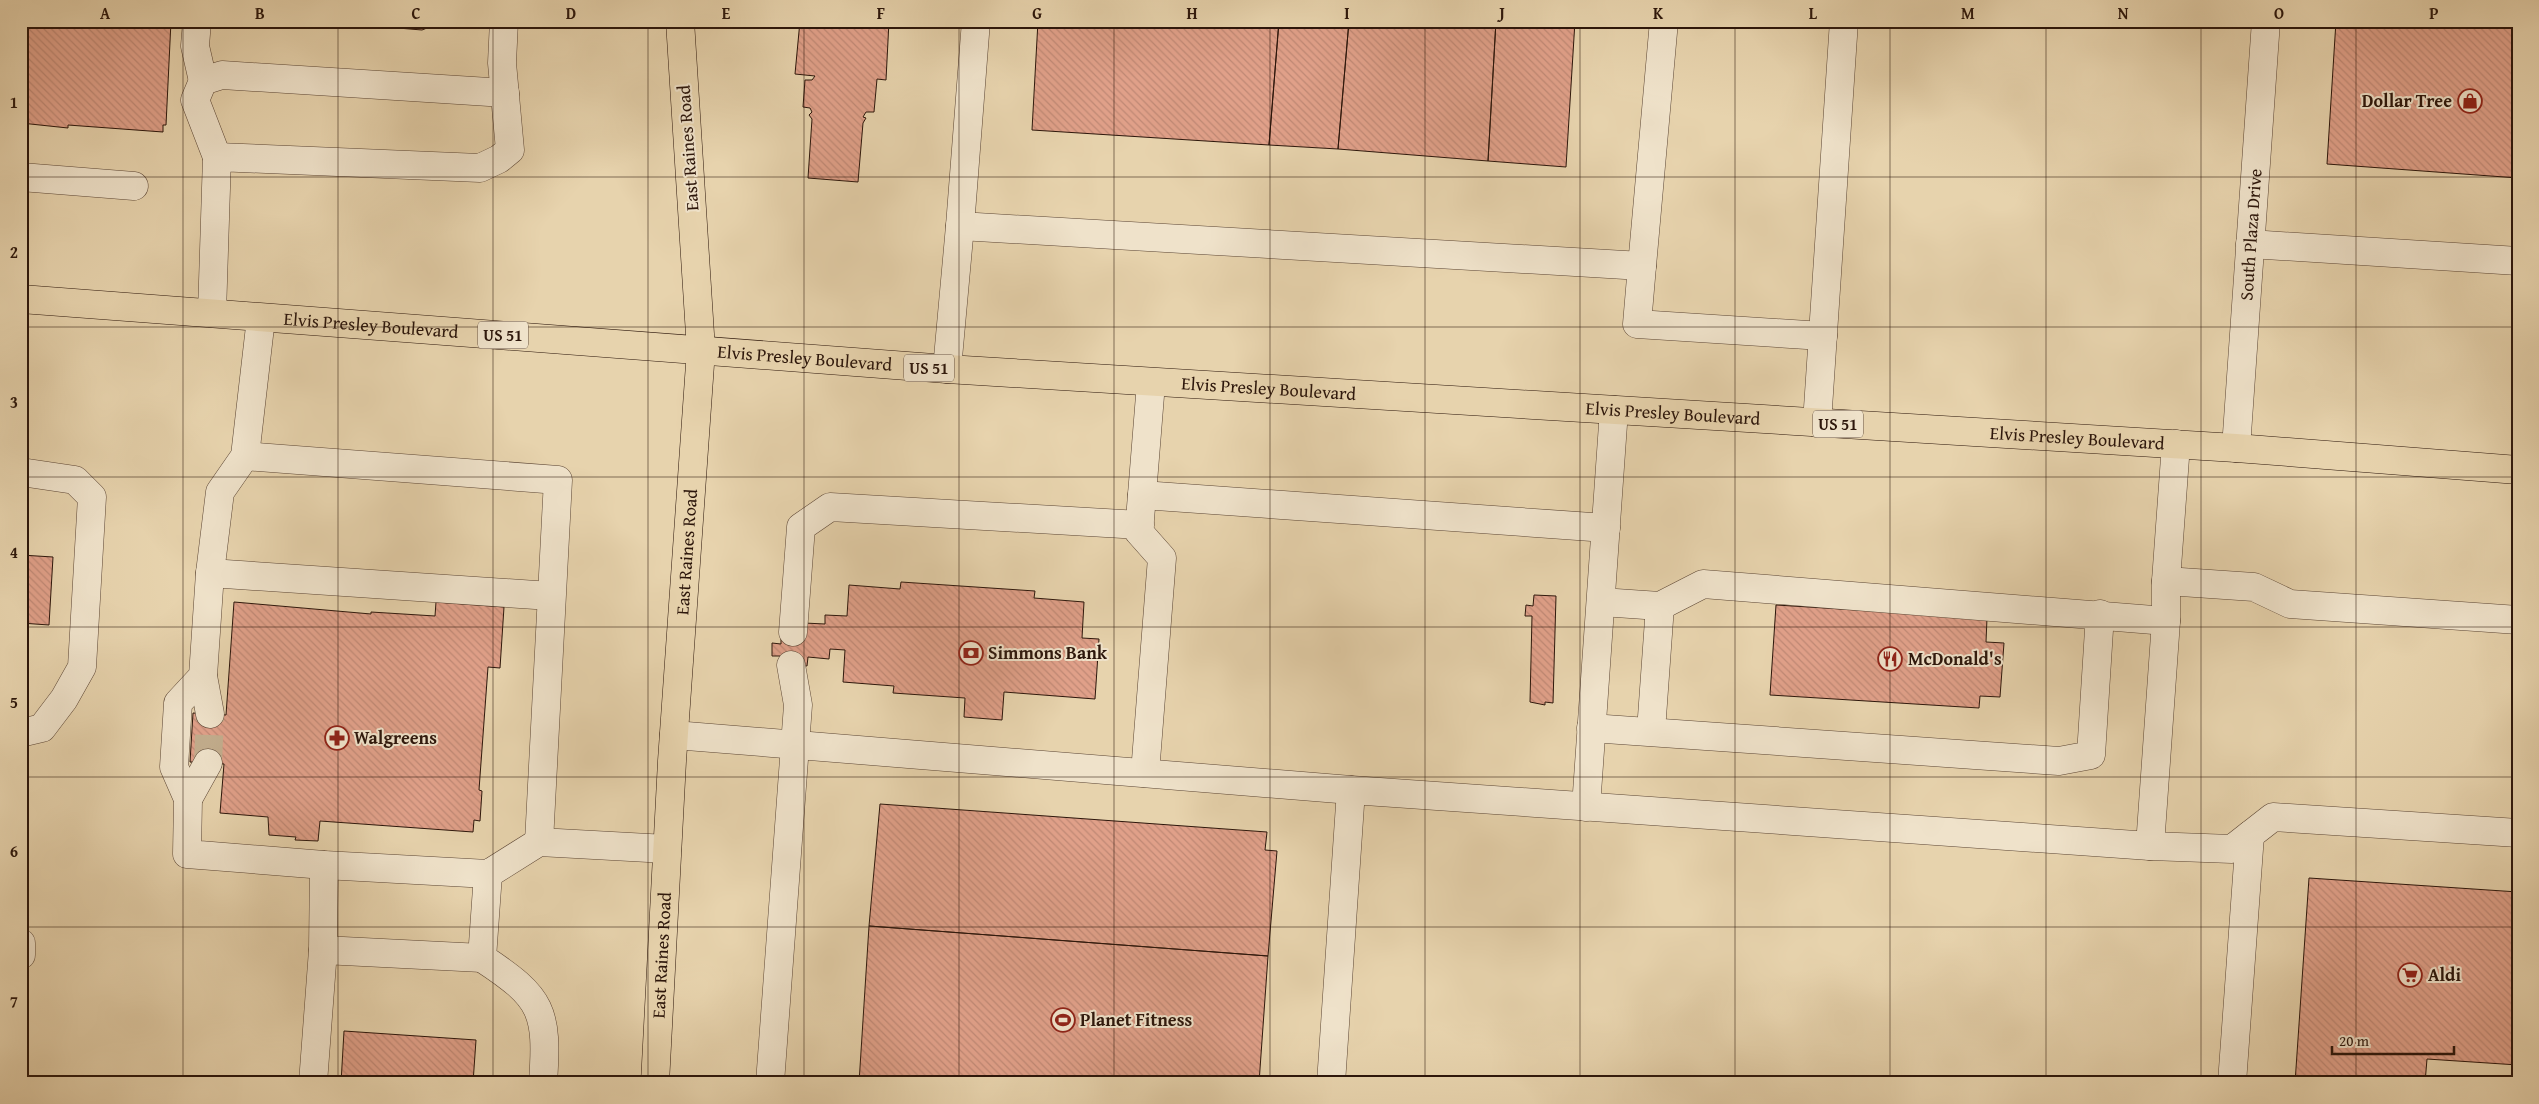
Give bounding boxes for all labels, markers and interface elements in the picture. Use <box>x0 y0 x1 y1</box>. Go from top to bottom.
text: A <box>100 1 111 25</box>
text: B <box>255 1 265 25</box>
text: C <box>411 1 421 25</box>
text: D <box>566 1 576 25</box>
text: E <box>722 1 731 25</box>
text: F <box>877 1 885 25</box>
text: G <box>1032 1 1042 25</box>
text: H <box>1186 1 1198 25</box>
text: I <box>1344 1 1350 25</box>
text: J <box>1496 1 1505 25</box>
text: K <box>1653 1 1664 25</box>
text: L <box>1809 1 1818 25</box>
text: M <box>1961 1 1975 25</box>
text: N <box>2118 1 2129 25</box>
text: O <box>2274 1 2284 25</box>
text: P <box>2429 1 2439 25</box>
street label: East Raines Road <box>670 84 705 212</box>
place label: Dollar Tree <box>2362 87 2452 114</box>
shop icon: Dollar Tree <box>2457 88 2483 114</box>
text: 1 <box>10 90 18 114</box>
street label: South Plaza Drive <box>2232 168 2269 301</box>
text: 2 <box>10 240 18 264</box>
street label: Elvis Presley Boulevard <box>283 305 460 345</box>
road number: US 51 <box>478 322 528 348</box>
street label: Elvis Presley Boulevard <box>717 338 893 378</box>
road number: US 51 <box>904 354 954 382</box>
street label: Elvis Presley Boulevard <box>1181 369 1357 407</box>
text: 3 <box>10 390 18 414</box>
street label: Elvis Presley Boulevard <box>1585 394 1762 432</box>
road number: US 51 <box>1813 410 1863 438</box>
street label: Elvis Presley Boulevard <box>1989 419 2166 457</box>
street label: East Raines Road <box>668 488 704 616</box>
text: 4 <box>10 540 18 564</box>
place label: Simmons Bank <box>988 639 1108 666</box>
bank icon: Simmons Bank <box>958 640 984 666</box>
place label: McDonald's <box>1908 645 2002 672</box>
restaurant icon: McDonald's <box>1877 646 1903 672</box>
text: 5 <box>10 690 18 714</box>
place label: Walgreens <box>354 724 437 751</box>
pharmacy icon: Walgreens <box>324 725 350 751</box>
text: 6 <box>10 839 18 863</box>
street label: East Raines Road <box>644 891 678 1019</box>
place label: Aldi <box>2428 961 2461 988</box>
supermarket icon: Aldi <box>2397 962 2423 988</box>
text: 7 <box>10 989 18 1013</box>
place label: Planet Fitness <box>1080 1006 1192 1033</box>
sports icon: Planet Fitness <box>1050 1007 1076 1033</box>
scale bar <box>2332 1024 2454 1056</box>
text: 20 m <box>2339 1030 2370 1051</box>

